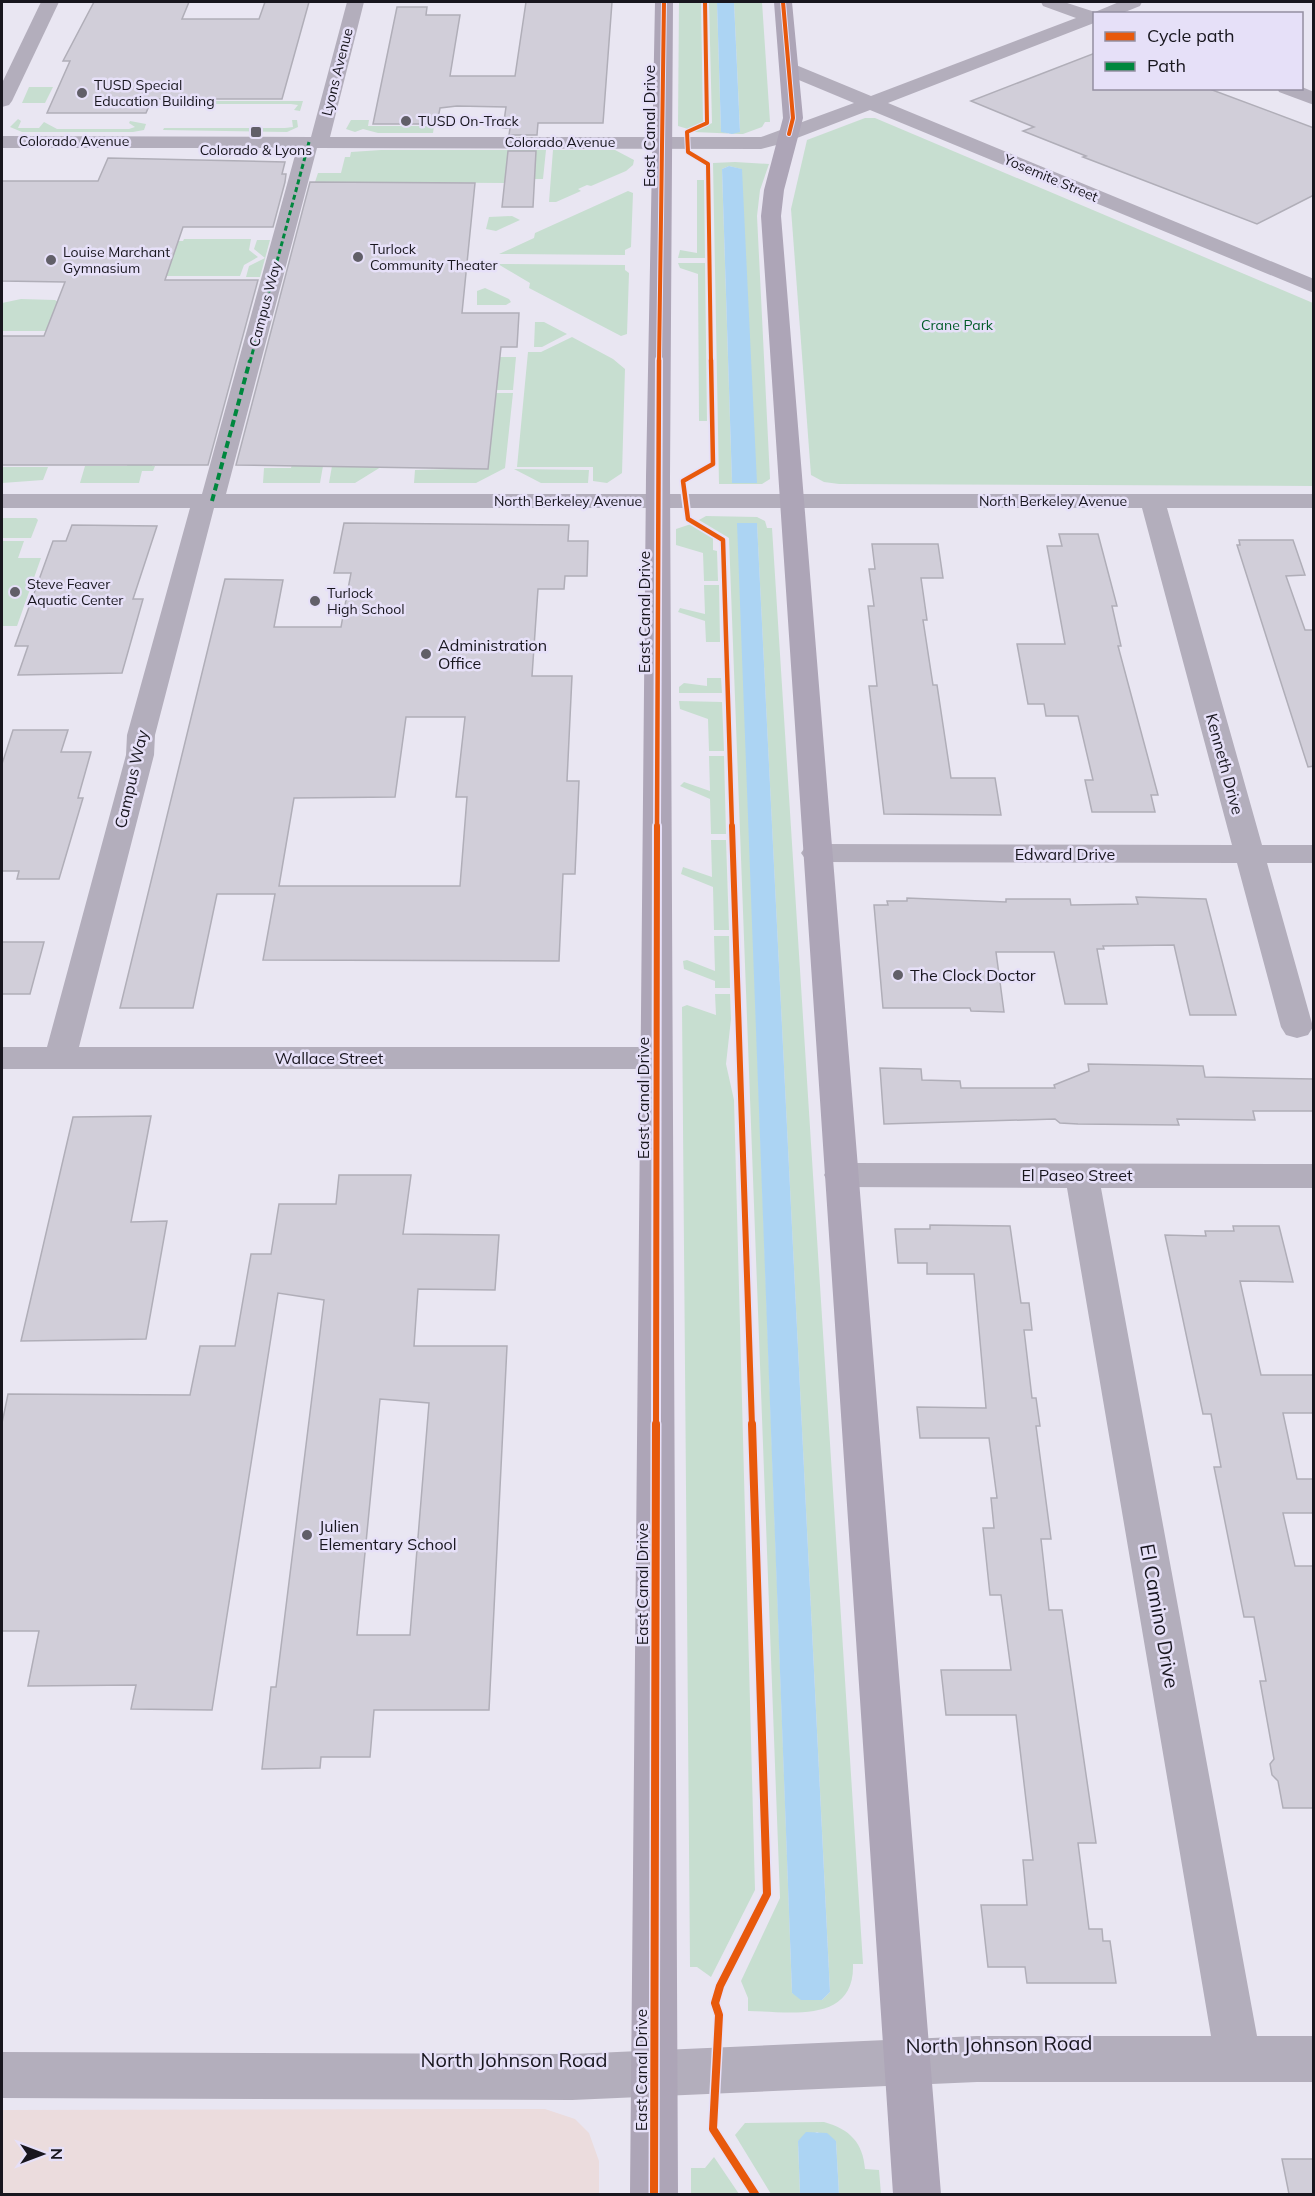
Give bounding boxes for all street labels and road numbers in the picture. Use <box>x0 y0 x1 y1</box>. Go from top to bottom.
street label: Lyons Avenue <box>317 26 357 118</box>
street label: East Canal Drive <box>639 65 659 187</box>
street label: Colorado Avenue <box>19 132 129 150</box>
street label: Colorado Avenue <box>505 133 615 151</box>
street label: Yosemite Street <box>1000 150 1101 206</box>
street label: Campus Way <box>245 259 285 349</box>
street label: North Berkeley Avenue <box>494 492 642 510</box>
street label: North Berkeley Avenue <box>979 492 1127 510</box>
street label: East Canal Drive <box>634 551 654 673</box>
street label: Kenneth Drive <box>1202 711 1248 817</box>
street label: Campus Way <box>110 727 152 830</box>
street label: Edward Drive <box>1015 844 1115 864</box>
street label: East Canal Drive <box>633 1037 653 1159</box>
street label: Wallace Street <box>275 1048 384 1068</box>
street label: El Paseo Street <box>1021 1165 1133 1185</box>
street label: East Canal Drive <box>632 1523 652 1645</box>
street label: El Camino Drive <box>1135 1542 1185 1690</box>
street label: East Canal Drive <box>631 2009 651 2131</box>
street label: North Johnson Road <box>905 2030 1093 2058</box>
street label: North Johnson Road <box>421 2047 607 2072</box>

